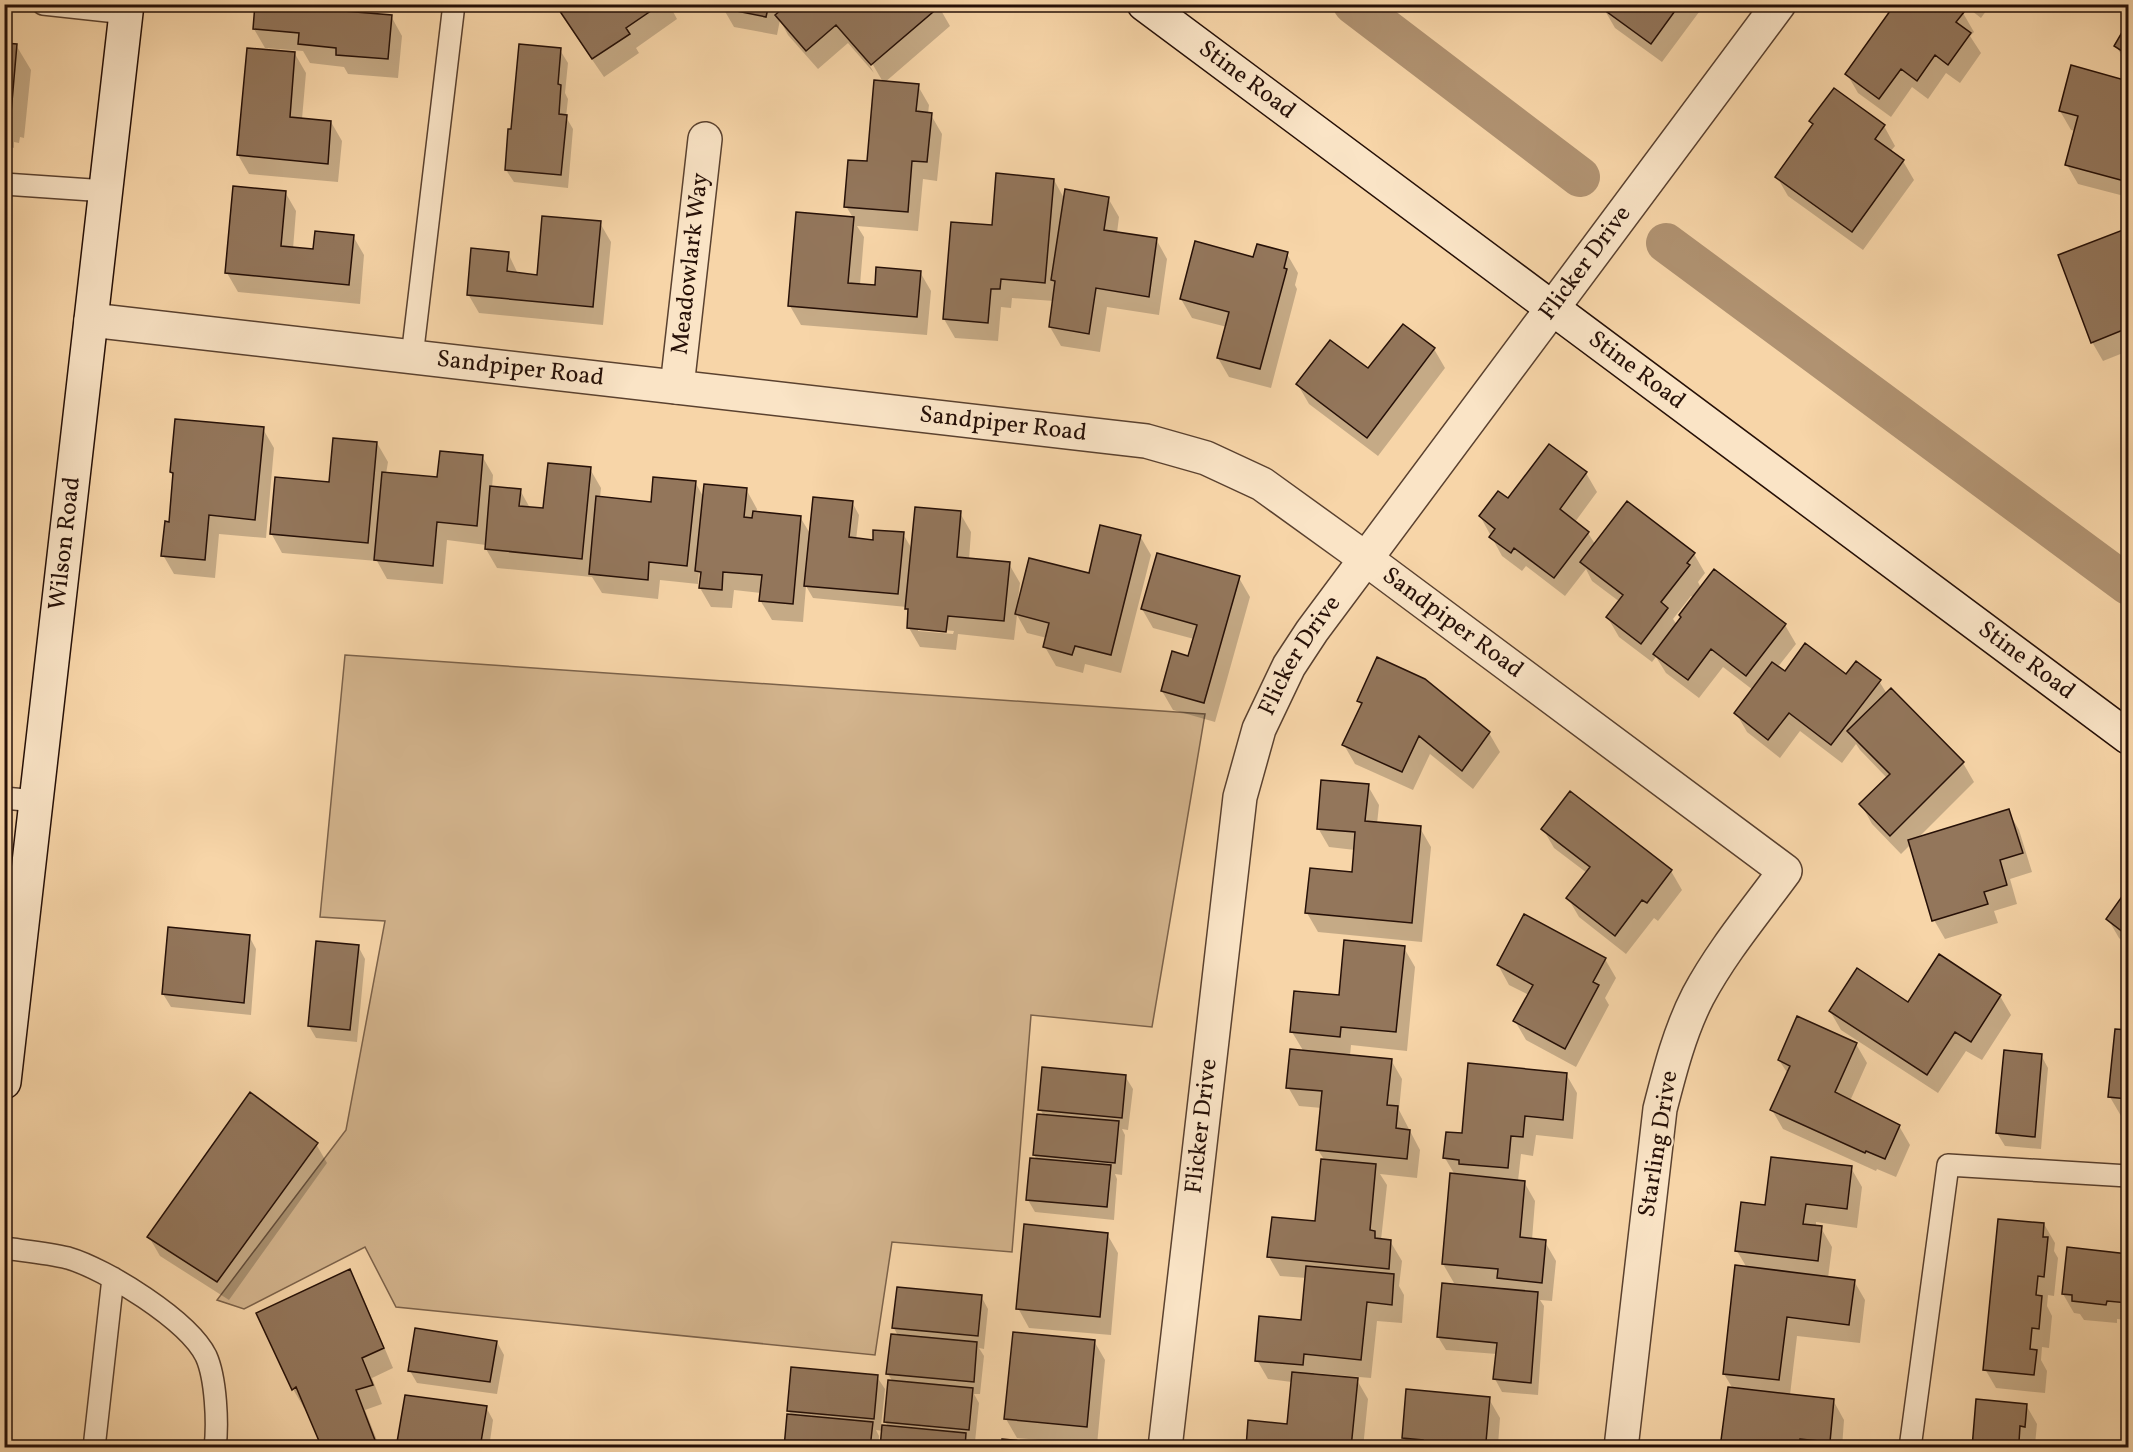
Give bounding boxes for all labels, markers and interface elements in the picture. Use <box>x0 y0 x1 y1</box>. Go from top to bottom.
street label: Stine Road <box>1191 33 1302 128</box>
street label: Meadowlark Way <box>664 171 718 357</box>
street label: Flicker Drive <box>1532 199 1640 328</box>
street label: Stine Road <box>1581 323 1692 418</box>
street label: Sandpiper Road <box>435 343 606 396</box>
street label: Sandpiper Road <box>917 398 1089 451</box>
street label: Wilson Road <box>41 475 90 612</box>
street label: Sandpiper Road <box>1375 559 1530 687</box>
street label: Flicker Drive <box>1251 589 1350 722</box>
street label: Stine Road <box>1970 614 2082 709</box>
street label: Flicker Drive <box>1177 1057 1227 1195</box>
street label: Starling Drive <box>1631 1068 1687 1220</box>

